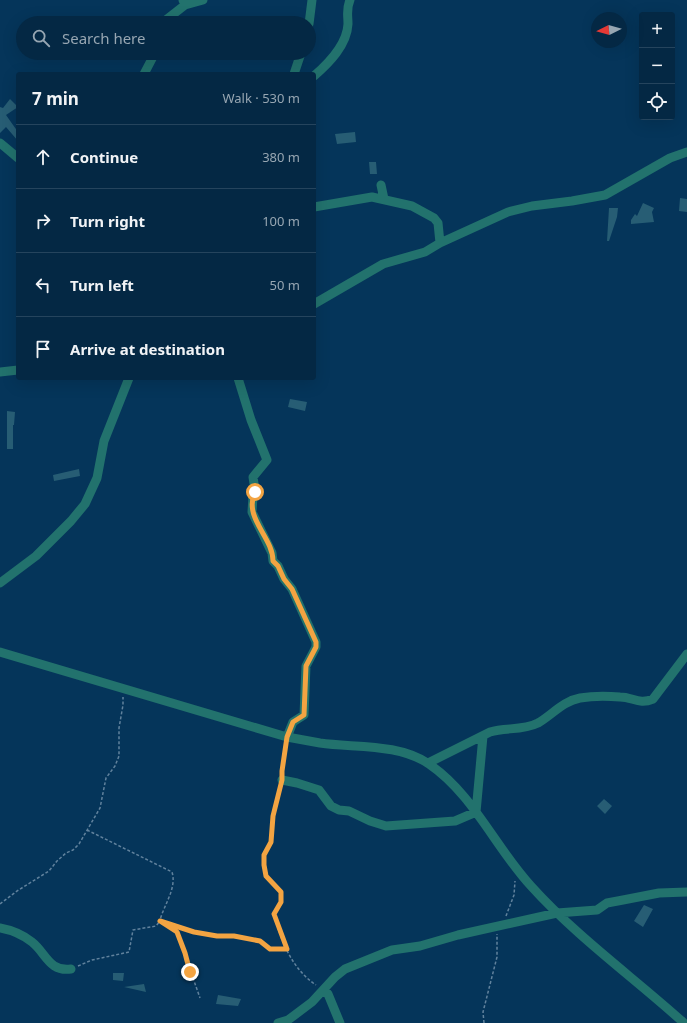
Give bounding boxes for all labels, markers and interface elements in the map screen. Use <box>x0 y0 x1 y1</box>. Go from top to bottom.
north arrow <box>591 12 627 48</box>
map controls <box>639 12 675 120</box>
button: + <box>639 12 675 48</box>
search box <box>16 16 316 60</box>
icon: search <box>30 27 52 49</box>
text: Search here <box>62 28 145 48</box>
button: − <box>639 48 675 84</box>
button: locate <box>639 84 675 120</box>
text: 7 min <box>32 87 79 110</box>
text: Walk · 530 m <box>222 89 300 107</box>
icon: ahead <box>32 146 54 168</box>
text: Continue <box>70 147 138 167</box>
text: 380 m <box>262 148 300 166</box>
icon: right <box>32 210 54 232</box>
text: Turn right <box>70 211 145 231</box>
text: 100 m <box>262 212 300 230</box>
icon: left <box>32 274 54 296</box>
text: Turn left <box>70 275 134 295</box>
text: 50 m <box>270 276 300 294</box>
icon: arrive <box>32 338 54 360</box>
text: Arrive at destination <box>70 339 225 359</box>
route start <box>246 483 264 501</box>
route end <box>181 963 199 981</box>

